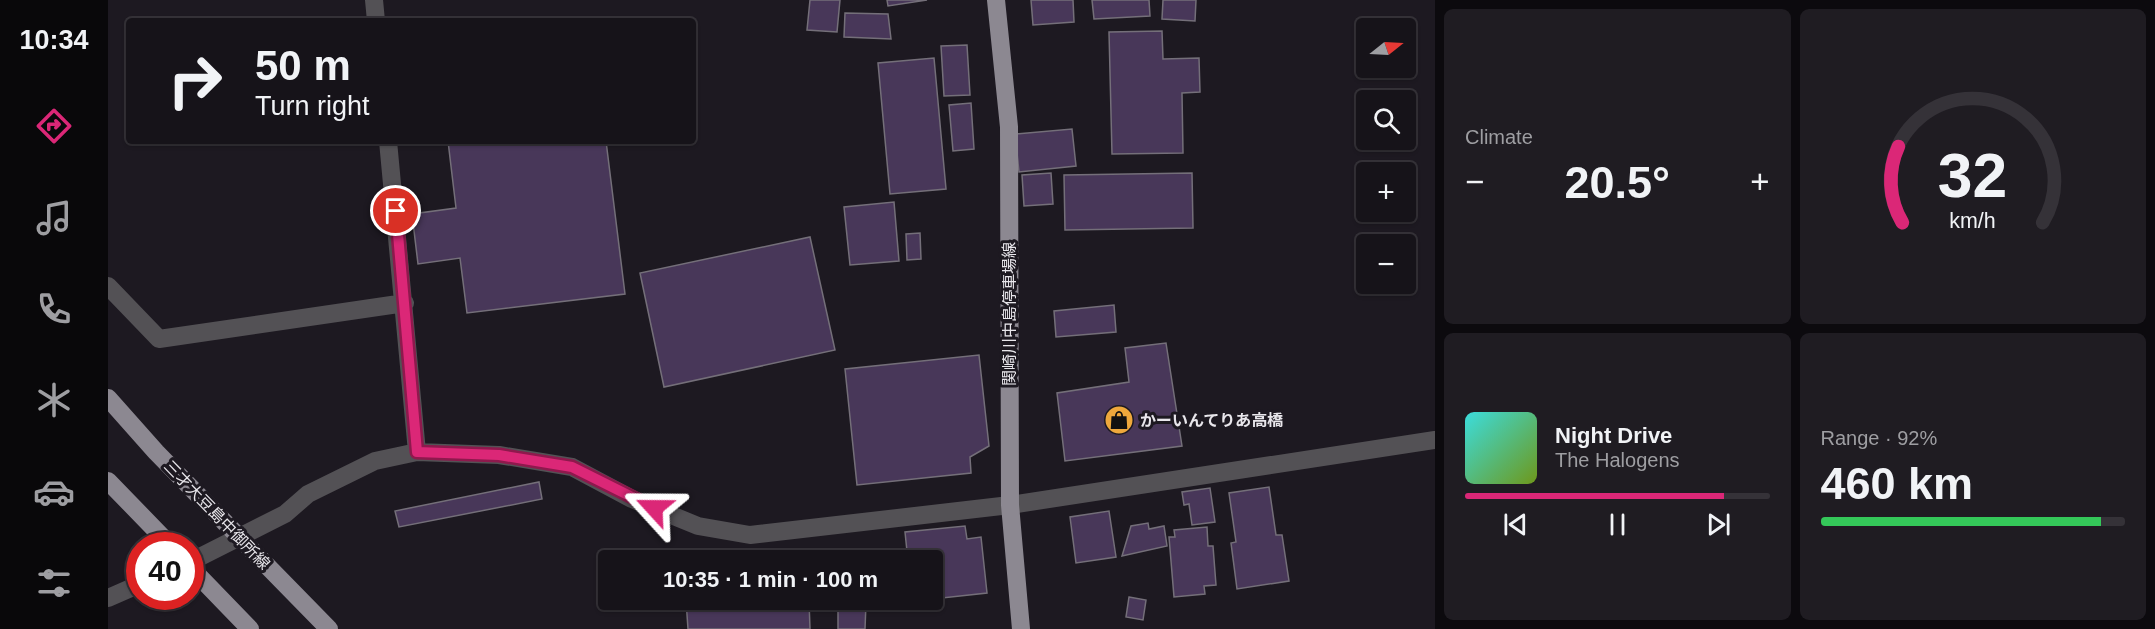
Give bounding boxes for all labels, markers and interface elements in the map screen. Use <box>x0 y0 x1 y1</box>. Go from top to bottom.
north arrow <box>1356 18 1416 78</box>
map controls <box>1356 18 1416 294</box>
text: 10:34 <box>19 25 89 55</box>
icon: right <box>156 42 234 120</box>
text: 50 m <box>255 42 351 89</box>
button: search <box>1356 90 1416 150</box>
text: Turn right <box>255 91 370 121</box>
icon: directions <box>33 105 75 147</box>
text: Climate <box>1465 126 1533 148</box>
text: 32 <box>1938 141 2007 210</box>
text: 20.5° <box>1564 157 1670 208</box>
button: + <box>1356 162 1416 222</box>
text: − <box>1465 163 1484 200</box>
text: + <box>1750 163 1770 200</box>
pin <box>370 185 421 236</box>
icon: arrive <box>379 194 412 227</box>
icon: music <box>33 197 75 239</box>
text: km/h <box>1950 210 1996 234</box>
button: − <box>1356 234 1416 294</box>
street label: 関崎川中島停車場線 <box>1001 242 1018 386</box>
icon: phone <box>33 288 75 330</box>
icon: climate <box>33 379 75 421</box>
shop icon: かーいんてりあ高橋 <box>1103 404 1135 436</box>
place label: かーいんてりあ高橋 <box>1140 412 1283 429</box>
text: Night Drive <box>1555 423 1672 448</box>
text: Range · 92% <box>1821 427 1937 449</box>
text: The Halogens <box>1555 449 1680 471</box>
street label: 三才大豆島中御所線 <box>161 457 273 573</box>
text: 460 km <box>1821 458 1973 509</box>
icon: car <box>33 471 75 513</box>
position arrow <box>622 476 686 540</box>
icon: previous <box>1499 508 1532 541</box>
icon: pause <box>1601 508 1634 541</box>
icon: next <box>1702 508 1735 541</box>
speed limit sign: 40 <box>126 532 204 610</box>
icon: filters <box>33 562 75 604</box>
text: 10:35 · 1 min · 100 m <box>663 567 878 592</box>

